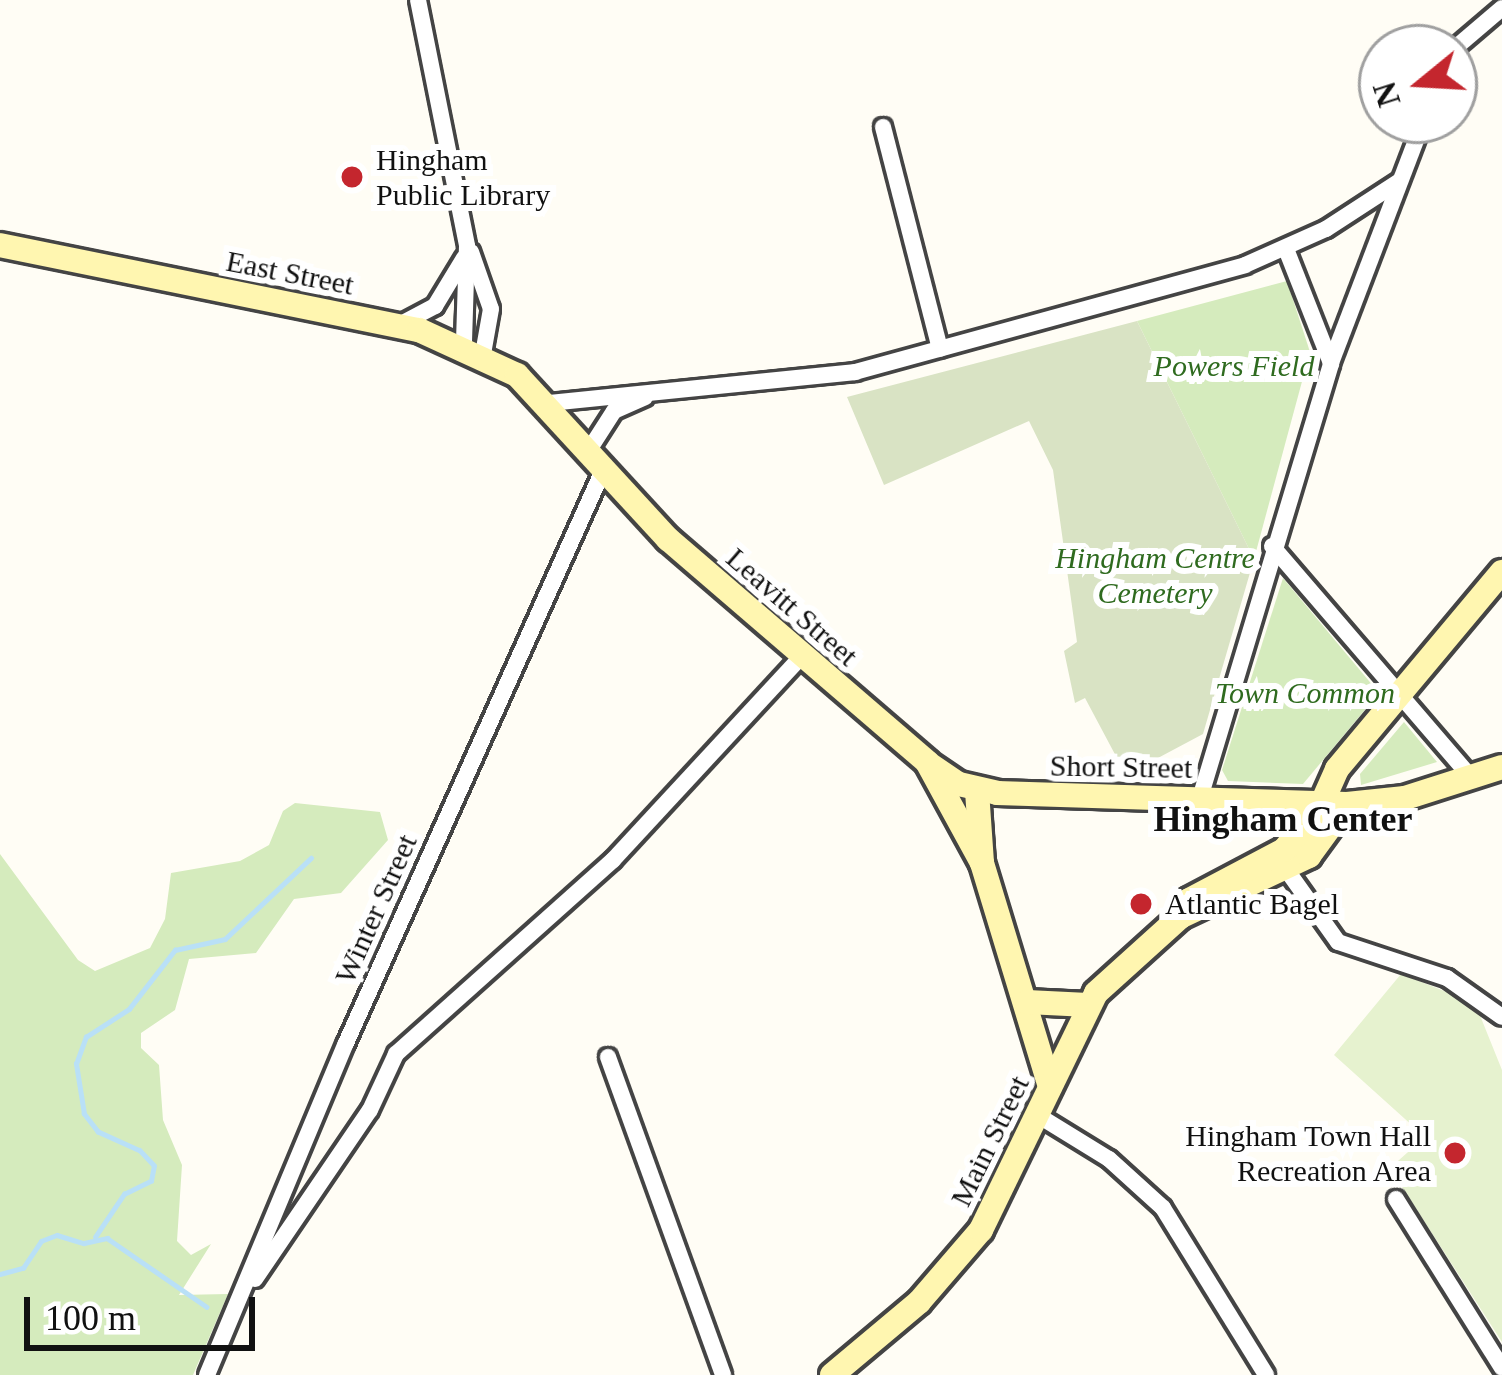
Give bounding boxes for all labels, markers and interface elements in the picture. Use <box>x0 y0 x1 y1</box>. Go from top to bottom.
north arrow <box>1358 24 1478 144</box>
text: N <box>1366 77 1407 111</box>
place label: Hingham Public Library <box>376 142 550 213</box>
marker: Hingham Public Library <box>339 164 365 190</box>
street label: East Street <box>223 243 357 303</box>
park label: Powers Field <box>1154 348 1314 384</box>
street label: Leavitt Street <box>719 540 865 674</box>
park label: Hingham Centre Cemetery <box>1055 540 1255 610</box>
park label: Town Common <box>1215 675 1395 711</box>
street label: Short Street <box>1049 748 1193 786</box>
district label: Hingham Center <box>1154 798 1412 842</box>
street label: Winter Street <box>327 829 425 989</box>
place label: Atlantic Bagel <box>1165 886 1339 922</box>
marker: Atlantic Bagel <box>1128 891 1154 917</box>
street label: Main Street <box>943 1070 1037 1212</box>
place label: Hingham Town Hall Recreation Area <box>1185 1118 1431 1188</box>
marker: Hingham Town Hall Recreation Area <box>1442 1140 1468 1166</box>
scale bar <box>30 1273 261 1347</box>
text: 100 m <box>45 1298 136 1338</box>

